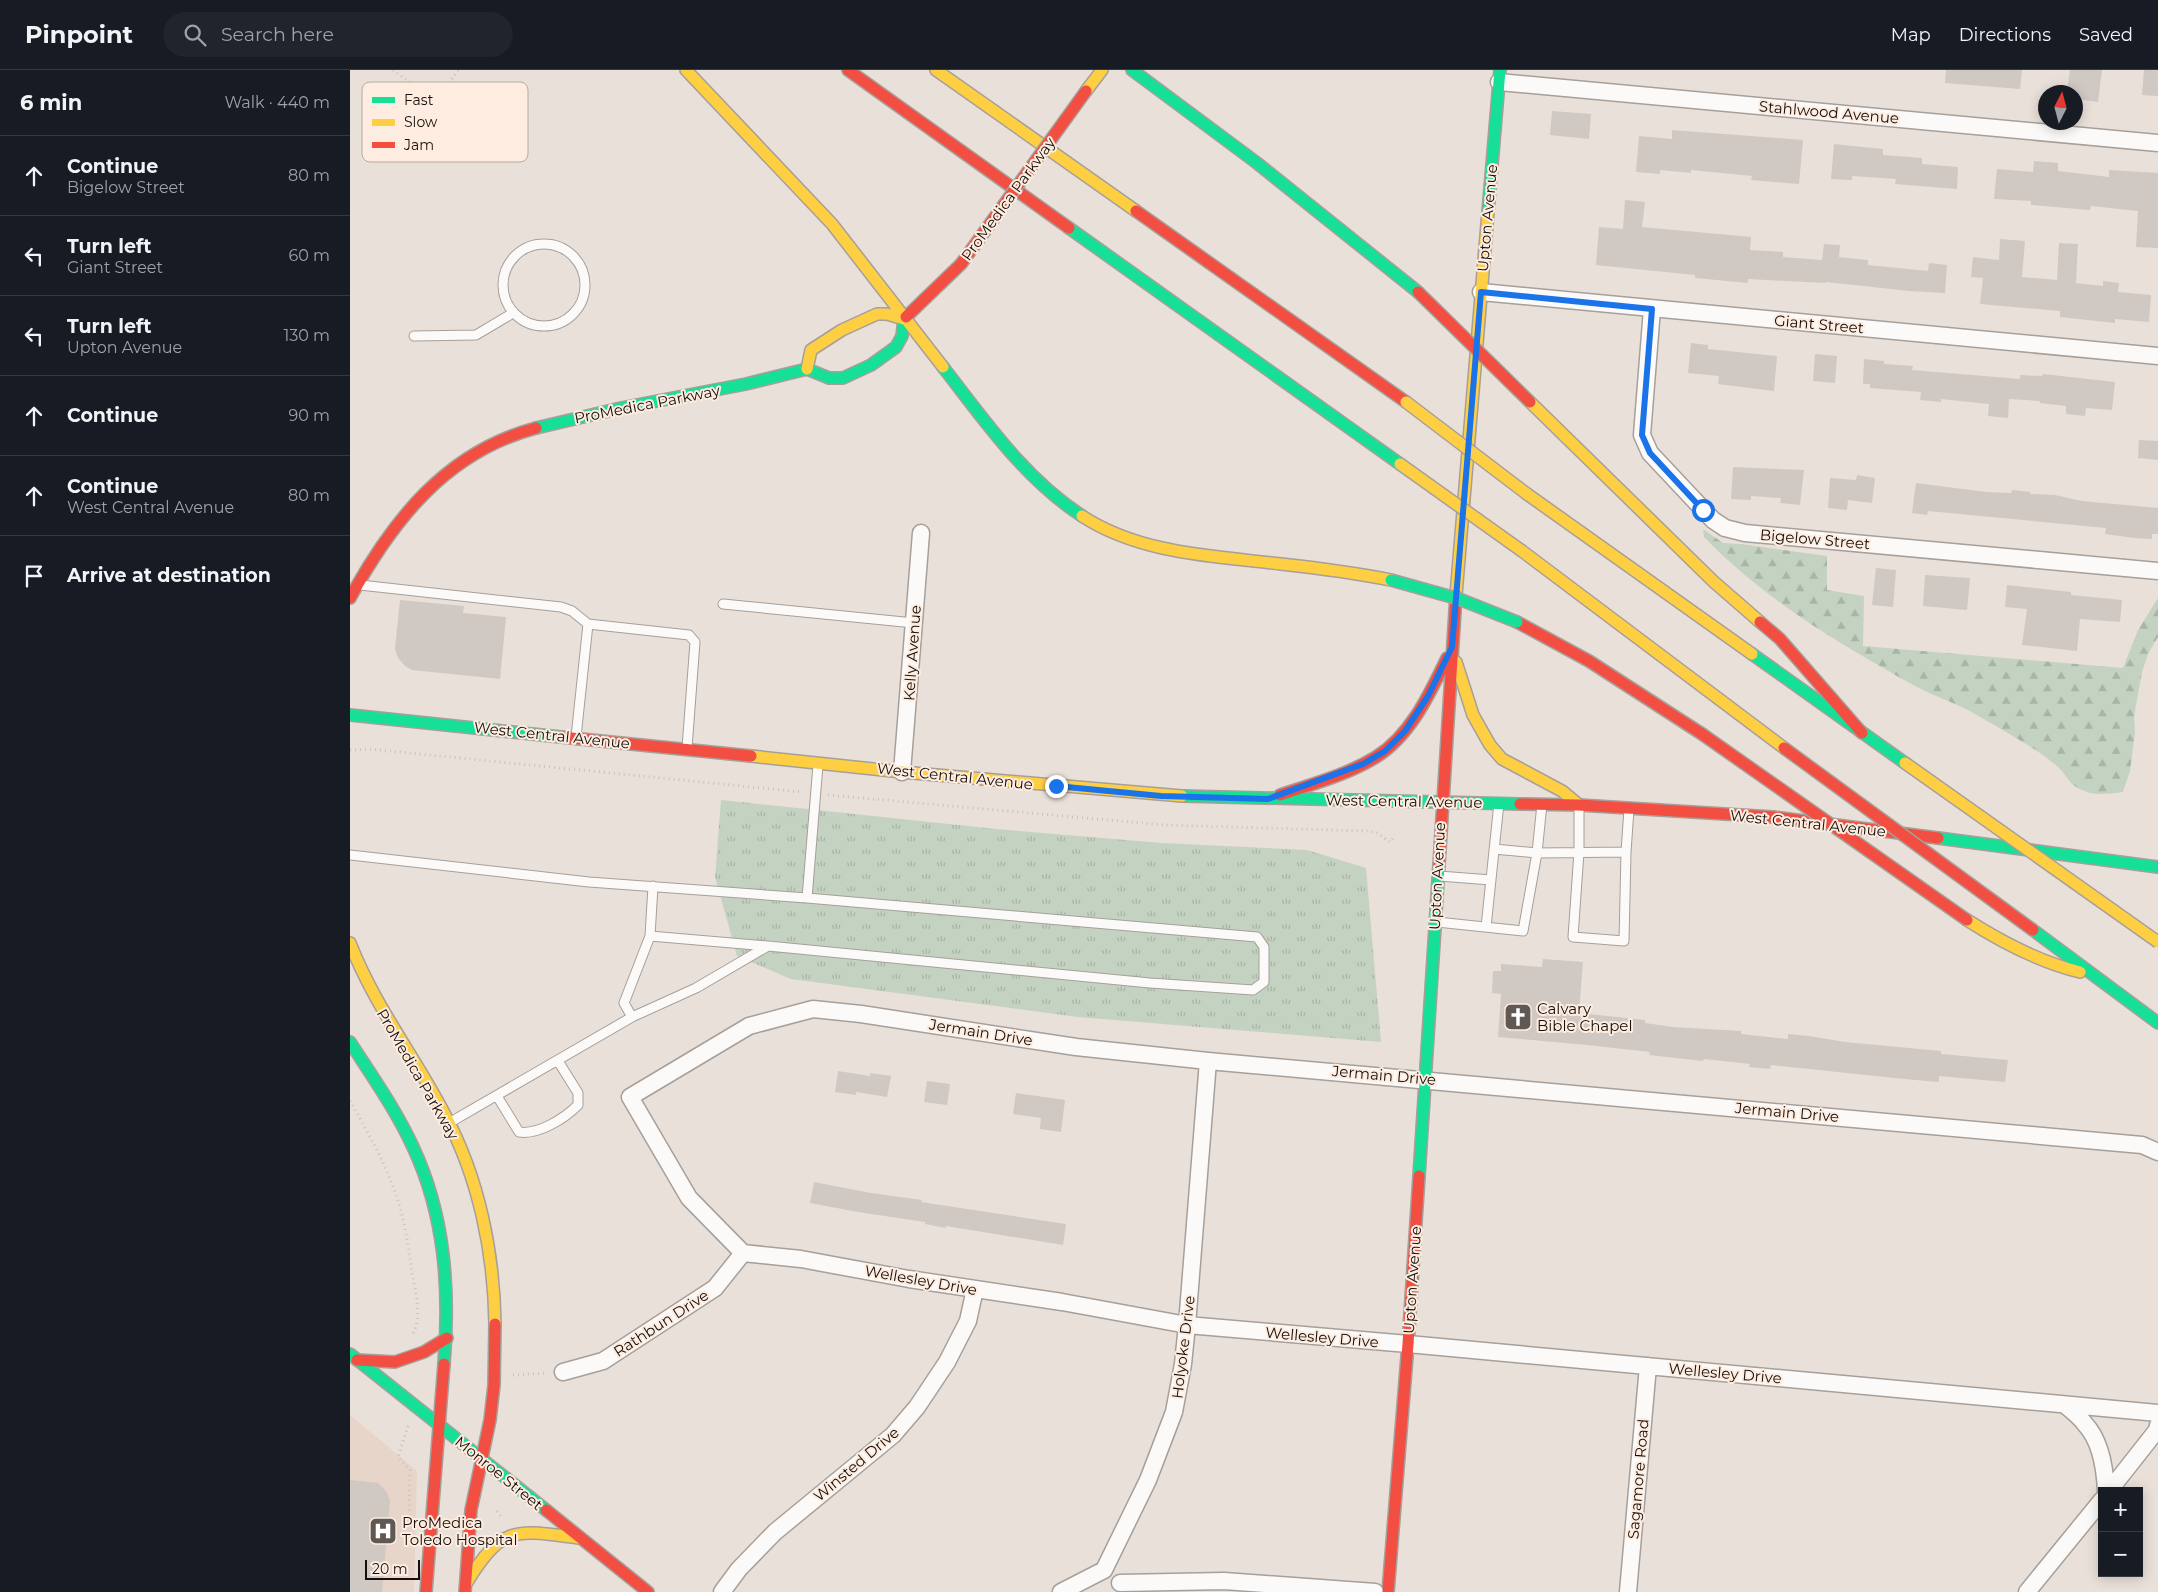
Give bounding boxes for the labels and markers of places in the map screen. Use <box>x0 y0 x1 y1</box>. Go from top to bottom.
place label: Calvary Bible Chapel <box>1537 999 1632 1035</box>
church icon: Calvary Bible Chapel <box>1503 1002 1533 1032</box>
place label: ProMedica Toledo Hospital <box>402 1513 517 1549</box>
hospital icon: ProMedica Toledo Hospital <box>368 1516 398 1546</box>

